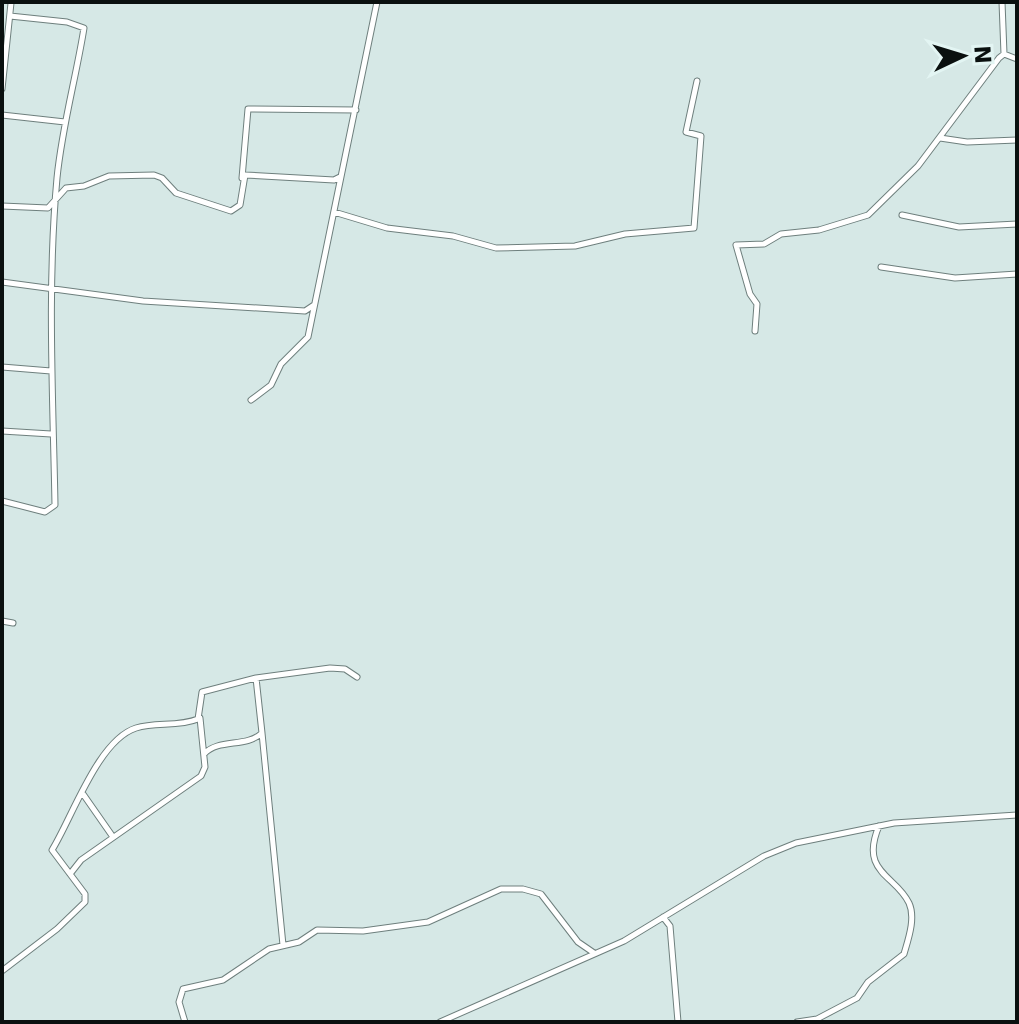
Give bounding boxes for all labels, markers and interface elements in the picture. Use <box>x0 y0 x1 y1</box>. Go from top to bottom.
north arrow <box>923 16 1003 96</box>
text: N <box>969 45 996 65</box>

